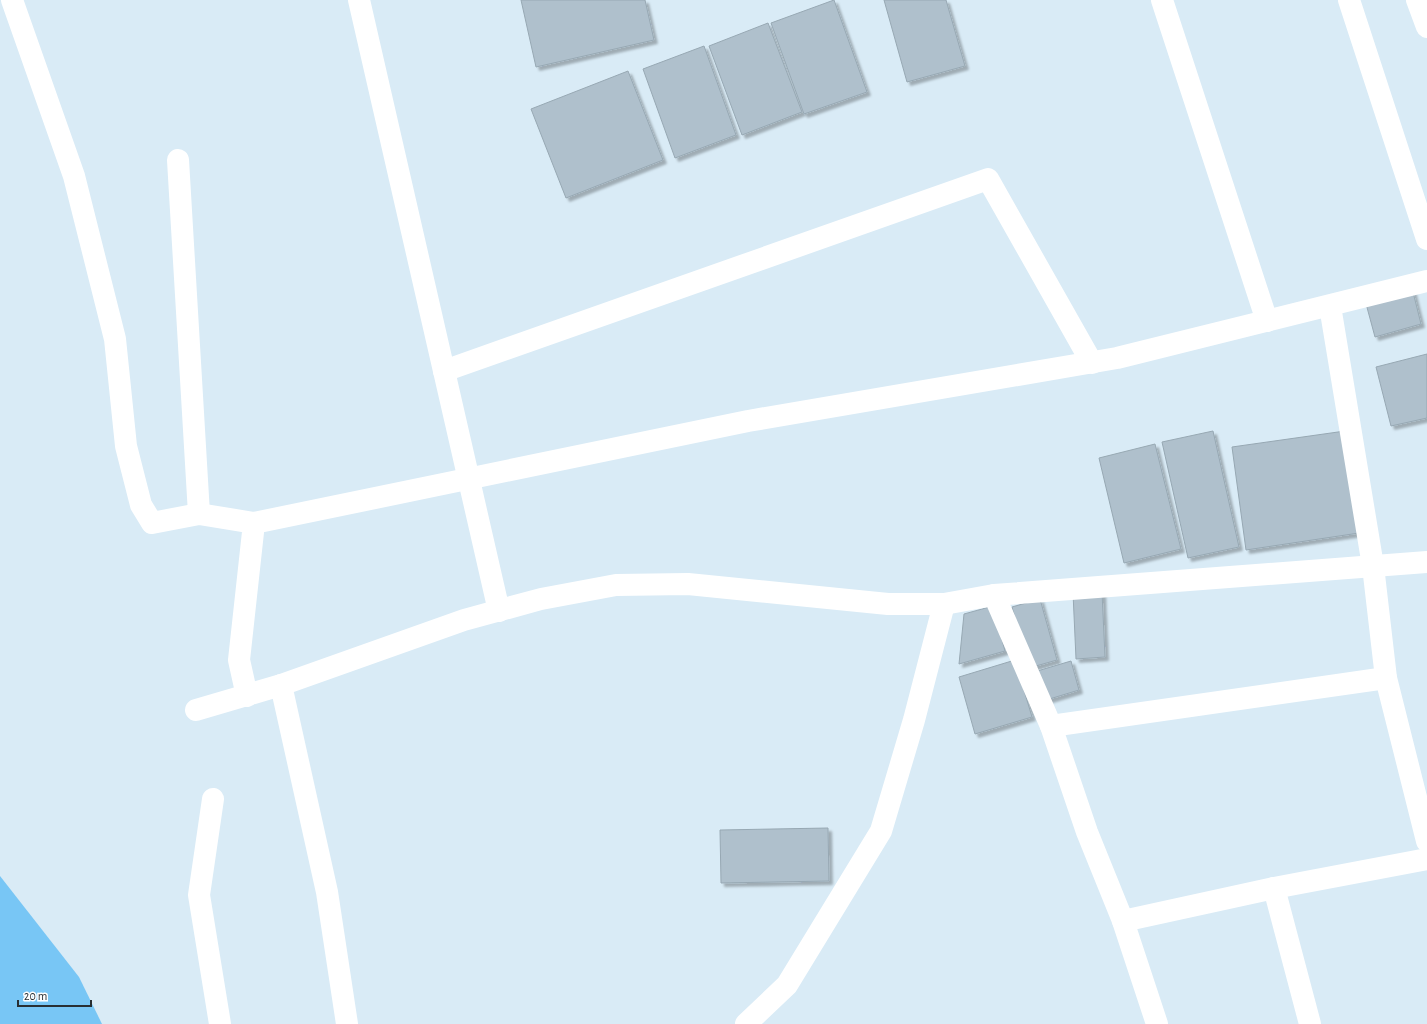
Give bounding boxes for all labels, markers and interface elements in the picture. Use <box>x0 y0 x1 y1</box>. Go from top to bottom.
scale bar <box>18 982 91 1008</box>
text: 20 m <box>24 990 47 1002</box>

